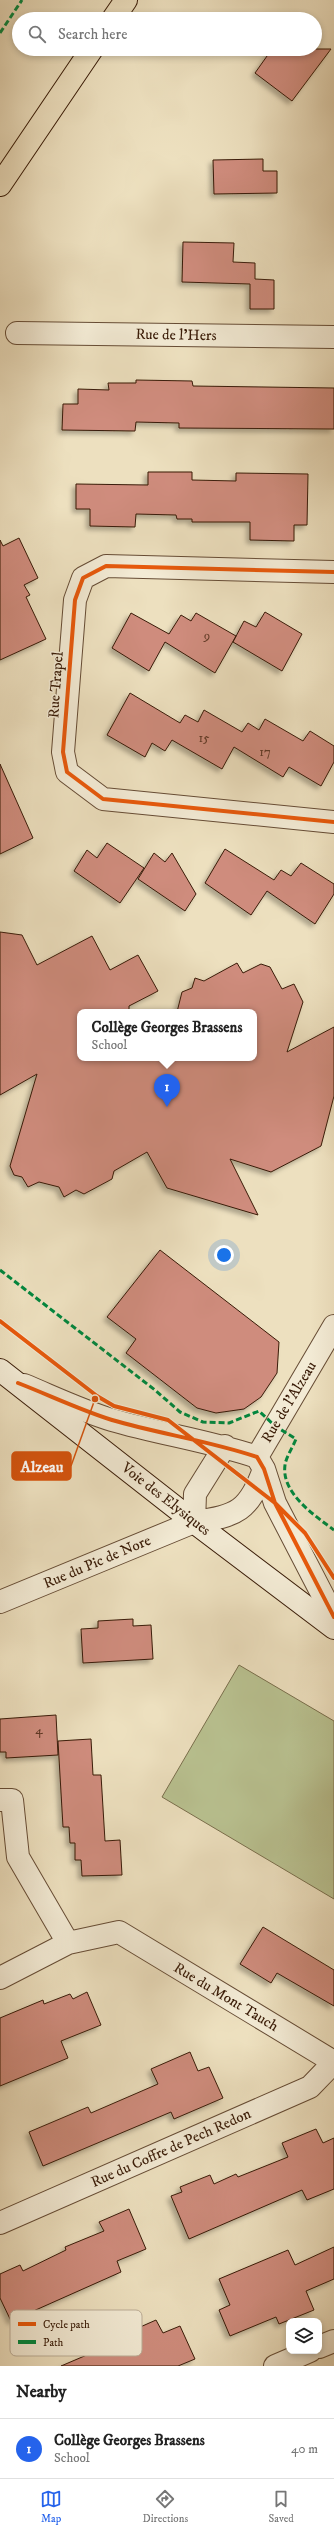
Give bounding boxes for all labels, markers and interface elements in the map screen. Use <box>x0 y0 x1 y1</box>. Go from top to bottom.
search box <box>12 12 322 56</box>
icon: search <box>26 23 48 45</box>
text: Search here <box>58 25 127 44</box>
street label: Rue de l'Hers <box>135 325 217 345</box>
house number: 9 <box>203 628 210 644</box>
street label: Rue Trapel <box>44 651 68 719</box>
house number: 15 <box>198 730 210 746</box>
house number: 17 <box>259 744 271 760</box>
popup <box>77 1009 257 1061</box>
text: Collège Georges Brassens <box>92 1018 242 1037</box>
text: School <box>92 1037 127 1053</box>
pin: 1 <box>154 1074 180 1107</box>
your location <box>214 1245 234 1265</box>
street label: Rue de l'Alzeau <box>257 1358 321 1446</box>
callout: Alzeau <box>12 1452 71 1480</box>
text: Alzeau <box>19 1457 64 1477</box>
street label: Voie des Elysiques <box>117 1458 214 1540</box>
street label: Rue du Pic de Nore <box>40 1531 154 1593</box>
house number: 4 <box>35 1722 43 1738</box>
street label: Rue du Mont Tauch <box>170 1958 282 2036</box>
street label: Rue du Coffre de Pech Redon <box>88 2104 254 2192</box>
legend <box>10 2310 142 2356</box>
text: Cycle path <box>43 2318 90 2332</box>
map controls <box>286 2318 322 2354</box>
button: layers <box>286 2318 322 2354</box>
text: Path <box>43 2336 64 2350</box>
text: Nearby <box>16 2381 66 2403</box>
text: Collège Georges Brassens <box>54 2431 205 2450</box>
text: 1 <box>27 2441 31 2457</box>
text: 40 m <box>291 2441 318 2457</box>
text: School <box>54 2450 90 2466</box>
tab: Map <box>40 2488 62 2526</box>
tab: Directions <box>143 2488 188 2526</box>
tab: Saved <box>269 2488 294 2526</box>

